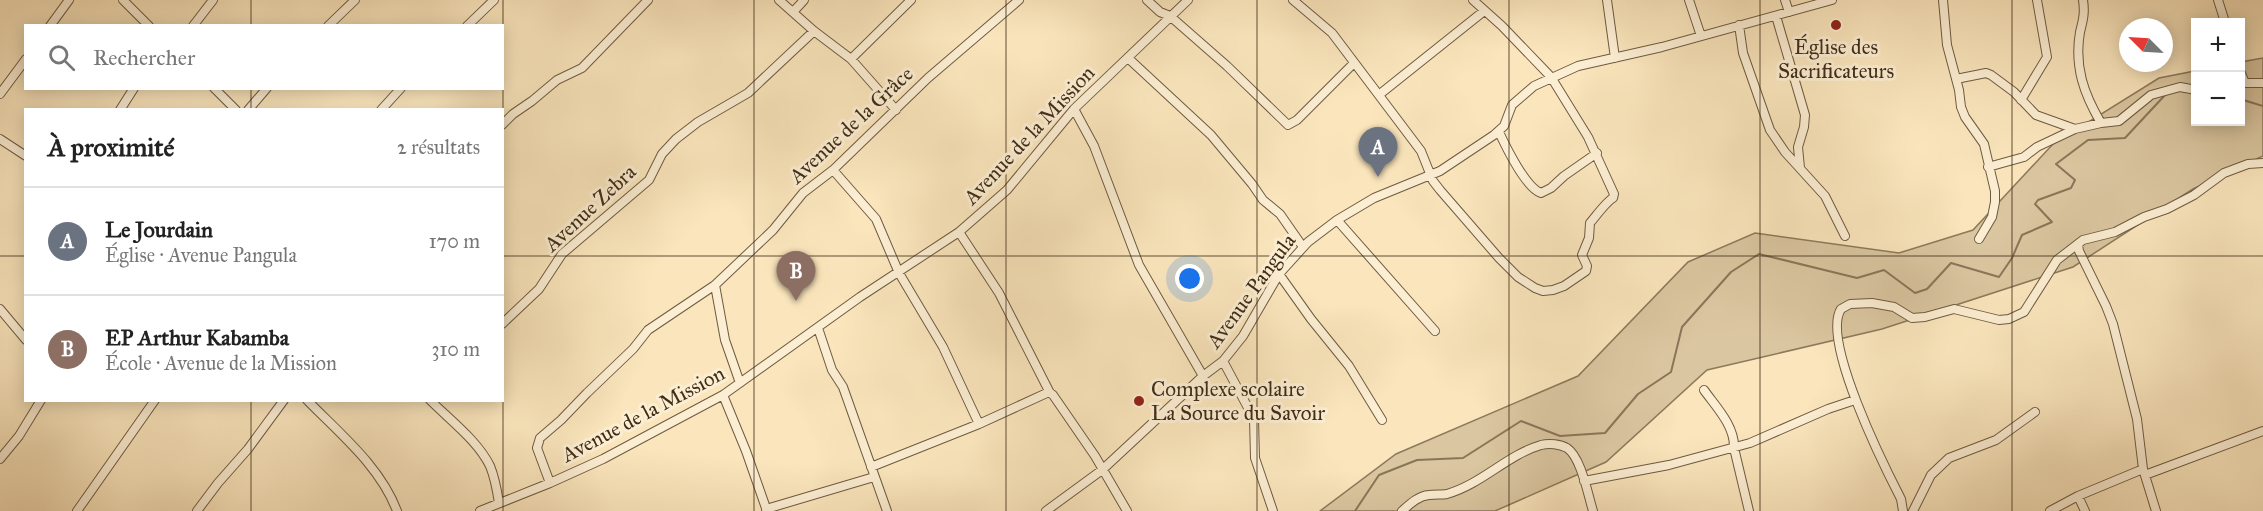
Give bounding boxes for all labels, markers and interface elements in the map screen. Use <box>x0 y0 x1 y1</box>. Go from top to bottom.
marker: Église des Sacrificateurs <box>1829 18 1843 32</box>
north arrow <box>2119 18 2173 72</box>
map controls <box>2191 18 2245 126</box>
button: + <box>2191 18 2245 72</box>
search box <box>24 24 504 90</box>
place label: Église des Sacrificateurs <box>1778 33 1894 84</box>
icon: search <box>45 41 78 74</box>
text: Rechercher <box>93 44 195 71</box>
street label: Avenue de la Mission <box>957 60 1100 211</box>
street label: Avenue de la Grâce <box>783 61 919 190</box>
button: − <box>2191 72 2245 126</box>
pin: A <box>1358 128 1398 177</box>
text: À proximité <box>48 131 174 163</box>
text: 2 résultats <box>397 135 480 159</box>
street label: Avenue Zebra <box>538 159 641 258</box>
text: Le Jourdain <box>105 216 213 243</box>
text: A <box>61 229 74 253</box>
text: 170 m <box>429 229 480 253</box>
street label: Avenue Pangula <box>1200 229 1301 354</box>
text: Église · Avenue Pangula <box>105 243 297 267</box>
pin: B <box>776 252 816 301</box>
your location <box>1175 264 1204 293</box>
text: EP Arthur Kabamba <box>105 324 289 351</box>
text: B <box>61 337 74 361</box>
text: 310 m <box>431 337 480 361</box>
text: École · Avenue de la Mission <box>105 351 337 375</box>
street label: Avenue de la Mission <box>556 360 729 468</box>
place label: Complexe scolaire La Source du Savoir <box>1151 376 1325 426</box>
marker: Complexe scolaire La Source du Savoir <box>1132 394 1146 408</box>

